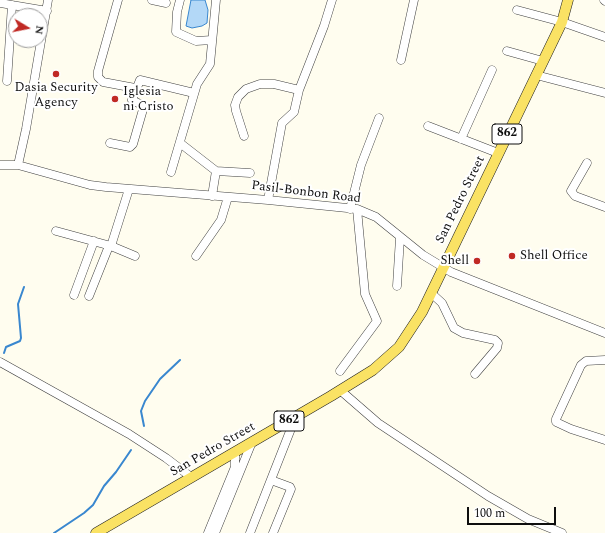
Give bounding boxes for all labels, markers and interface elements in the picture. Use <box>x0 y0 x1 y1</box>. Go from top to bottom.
north arrow <box>8 8 48 48</box>
text: N <box>30 24 48 36</box>
marker: Dasia Security Agency <box>51 69 61 79</box>
place label: Dasia Security Agency <box>15 80 97 111</box>
place label: Iglesia ni Cristo <box>123 84 174 115</box>
marker: Iglesia ni Cristo <box>110 94 120 104</box>
road number: 862 <box>492 124 522 144</box>
street label: San Pedro Street <box>433 154 489 246</box>
street label: Pasil-Bonbon Road <box>250 179 362 207</box>
place label: Shell Office <box>520 248 588 264</box>
marker: Shell Office <box>507 251 517 261</box>
place label: Shell <box>441 253 469 269</box>
marker: Shell <box>472 256 482 266</box>
road number: 862 <box>274 411 304 431</box>
street label: San Pedro Street <box>168 419 258 481</box>
scale bar <box>469 499 558 525</box>
text: 100 m <box>474 504 505 523</box>

